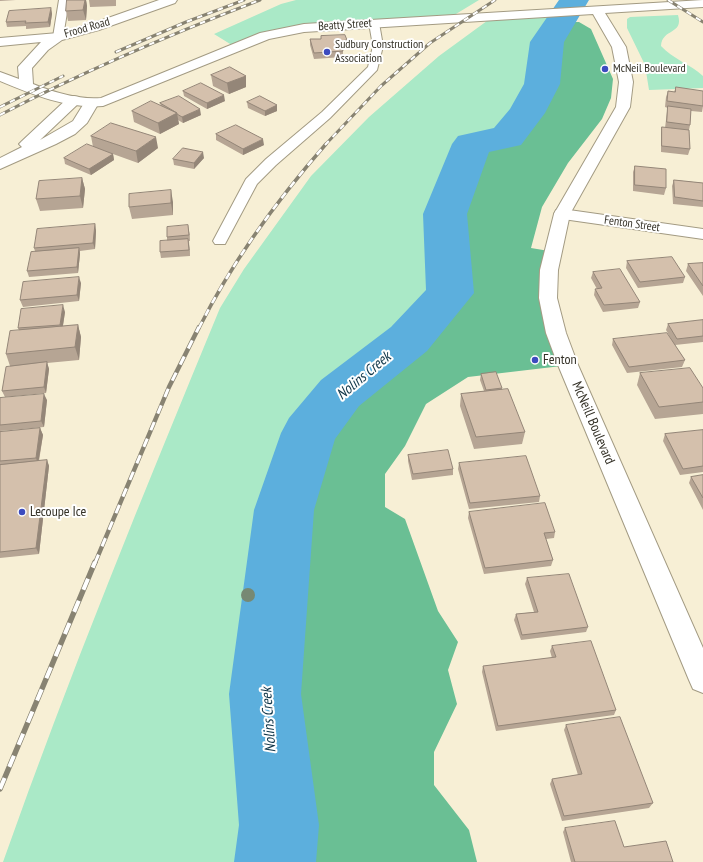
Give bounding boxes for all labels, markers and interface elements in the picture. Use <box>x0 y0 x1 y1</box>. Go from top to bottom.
street label: Frood Road <box>63 15 111 41</box>
street label: Beatty Street <box>318 16 372 34</box>
place label: Sudbury Construction Association <box>335 38 423 66</box>
marker: Sudbury Construction Association <box>322 47 332 57</box>
place label: McNeil Boulevard <box>613 62 686 76</box>
marker: McNeil Boulevard <box>600 64 610 74</box>
street label: Fenton Street <box>603 213 661 235</box>
water label: Nolins Creek <box>333 348 395 404</box>
place label: Fenton <box>543 352 577 368</box>
marker: Fenton <box>530 355 540 365</box>
street label: McNeill Boulevard <box>568 379 618 467</box>
place label: Lecoupe Ice <box>30 504 86 520</box>
marker: Lecoupe Ice <box>17 507 27 517</box>
water label: Nolins Creek <box>258 687 280 753</box>

